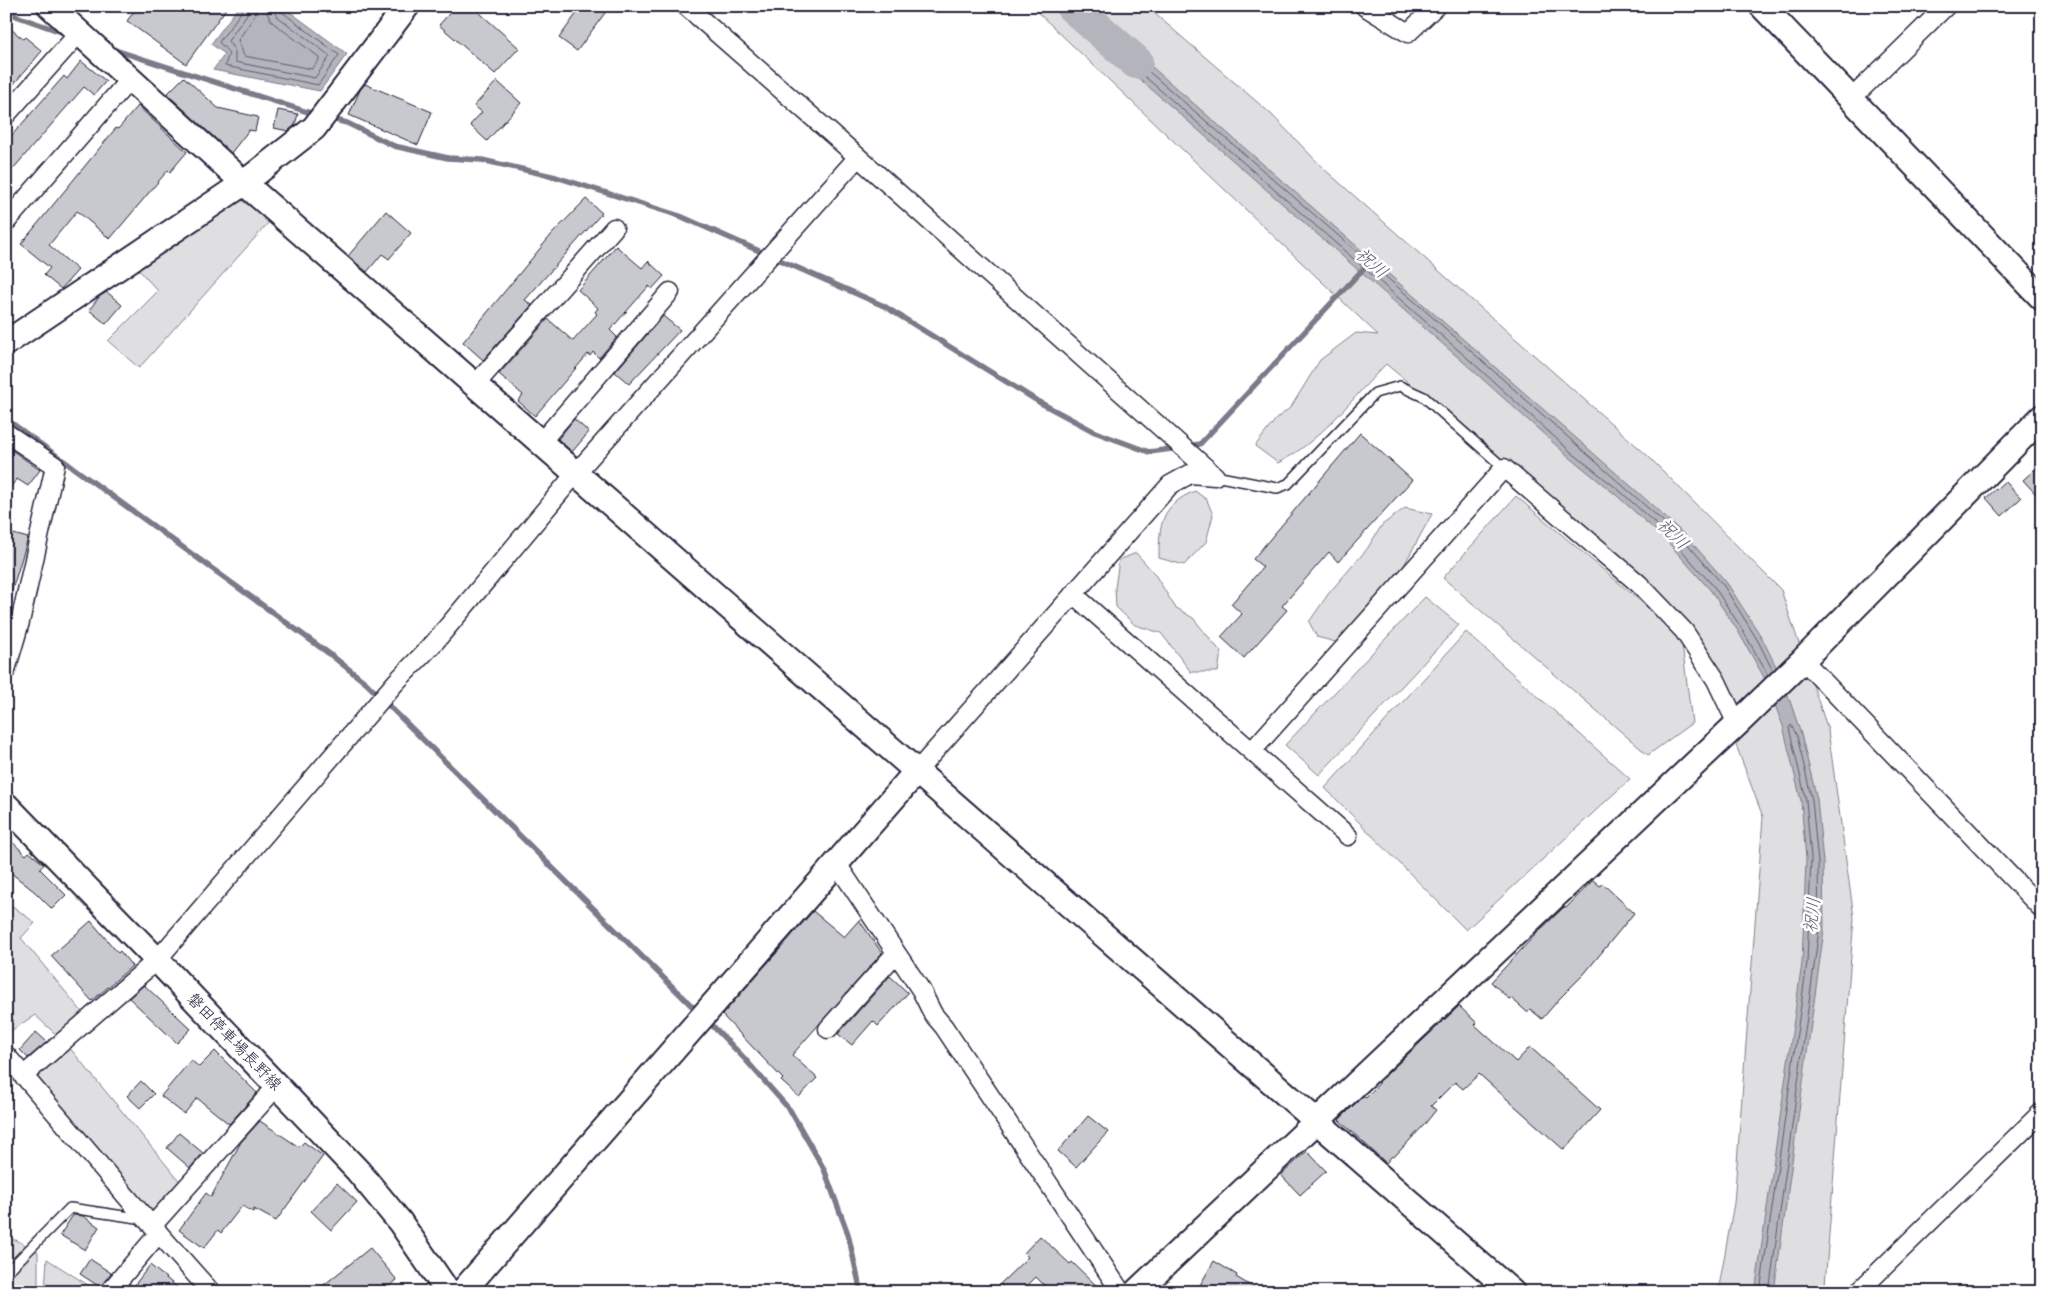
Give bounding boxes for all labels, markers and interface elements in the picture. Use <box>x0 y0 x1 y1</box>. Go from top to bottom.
water label: 祝川 <box>1350 243 1393 285</box>
water label: 祝川 <box>1651 514 1694 556</box>
water label: 祝川 <box>1799 896 1827 934</box>
street label: 磐田停車場長野線 <box>182 989 286 1095</box>

